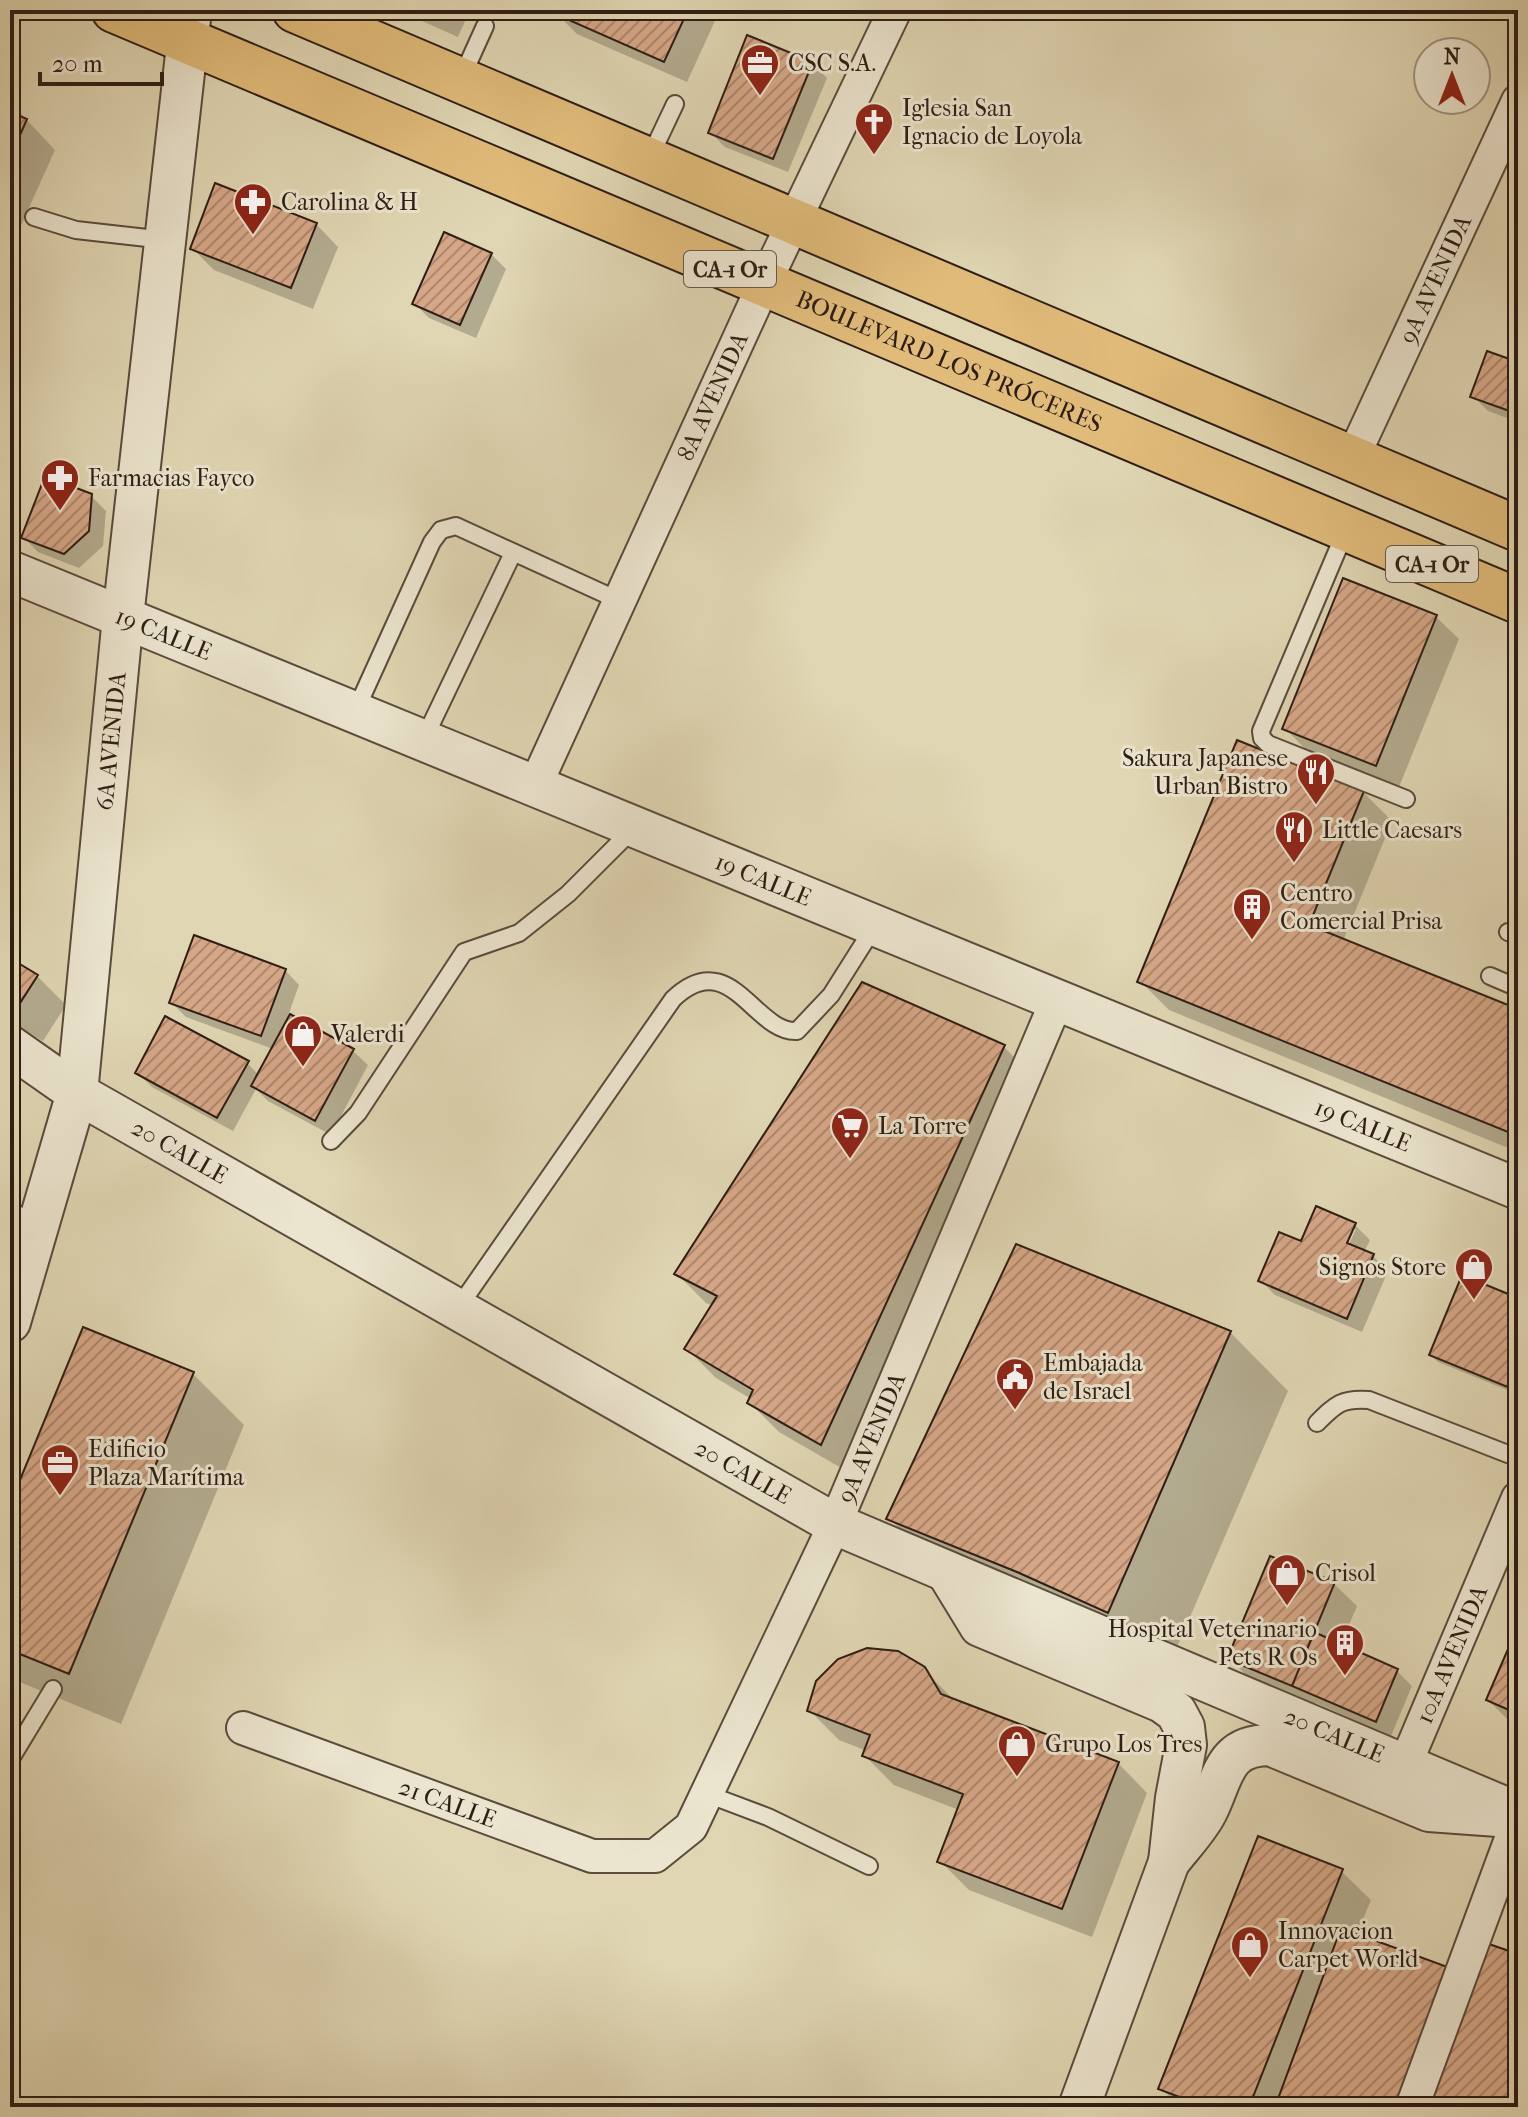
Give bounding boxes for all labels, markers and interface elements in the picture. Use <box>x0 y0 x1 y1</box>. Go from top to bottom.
scale bar <box>40 36 162 86</box>
north arrow <box>1412 36 1492 116</box>
office icon: CSC S.A. <box>739 42 781 97</box>
text: N <box>1444 44 1461 70</box>
place label: CSC S.A. <box>788 49 876 77</box>
text: 20 m <box>52 50 103 78</box>
place label: Iglesia San Ignacio de Loyola <box>902 94 1083 150</box>
church icon: Iglesia San Ignacio de Loyola <box>853 101 895 156</box>
pharmacy icon: Carolina & H <box>232 181 274 236</box>
place label: Carolina & H <box>281 188 418 216</box>
street label: 9A AVENIDA <box>1393 210 1477 348</box>
road number: CA-1 Or <box>684 251 776 287</box>
street label: BOULEVARD LOS PRÓCERES <box>792 285 1106 438</box>
street label: 8A AVENIDA <box>671 328 754 465</box>
pharmacy icon: Farmacias Fayco <box>39 457 81 512</box>
place label: Farmacias Fayco <box>88 464 254 492</box>
road number: CA-1 Or <box>1386 546 1478 582</box>
street label: 19 CALLE <box>111 602 216 666</box>
street label: 6A AVENIDA <box>90 670 132 812</box>
place label: Sakura Japanese Urban Bistro <box>1122 744 1288 800</box>
restaurant icon: Sakura Japanese Urban Bistro <box>1295 751 1337 806</box>
restaurant icon: Little Caesars <box>1273 809 1315 864</box>
place label: Little Caesars <box>1322 816 1462 844</box>
street label: 19 CALLE <box>711 847 816 912</box>
place label: Centro Comercial Prisa <box>1280 879 1443 935</box>
building icon: Centro Comercial Prisa <box>1231 886 1273 941</box>
shop icon: Valerdi <box>282 1013 324 1068</box>
place label: Valerdi <box>330 1020 405 1048</box>
street label: 19 CALLE <box>1310 1093 1415 1158</box>
supermarket icon: La Torre <box>829 1105 871 1160</box>
place label: La Torre <box>878 1112 967 1140</box>
street label: 20 CALLE <box>127 1113 233 1190</box>
shop icon: Signos Store <box>1453 1246 1495 1301</box>
place label: Signos Store <box>1319 1253 1446 1281</box>
place label: Embajada de Israel <box>1043 1349 1143 1405</box>
public building icon: Embajada de Israel <box>994 1356 1036 1411</box>
street label: 9A AVENIDA <box>832 1368 912 1507</box>
street label: 20 CALLE <box>690 1433 796 1510</box>
place label: Edificio Plaza Marítima <box>88 1435 245 1491</box>
office icon: Edificio Plaza Marítima <box>39 1442 81 1497</box>
shop icon: Crisol <box>1266 1552 1308 1607</box>
place label: Crisol <box>1315 1559 1376 1587</box>
street label: 10A AVENIDA <box>1410 1581 1494 1728</box>
place label: Hospital Veterinario Pets R Os <box>1108 1615 1317 1671</box>
building icon: Hospital Veterinario Pets R Os <box>1324 1622 1366 1677</box>
street label: 20 CALLE <box>1280 1702 1389 1769</box>
shop icon: Grupo Los Tres <box>996 1723 1038 1778</box>
place label: Grupo Los Tres <box>1045 1730 1202 1758</box>
street label: 21 CALLE <box>395 1772 500 1834</box>
place label: Innovacion Carpet World <box>1278 1917 1419 1973</box>
shop icon: Innovacion Carpet World <box>1229 1924 1271 1979</box>

